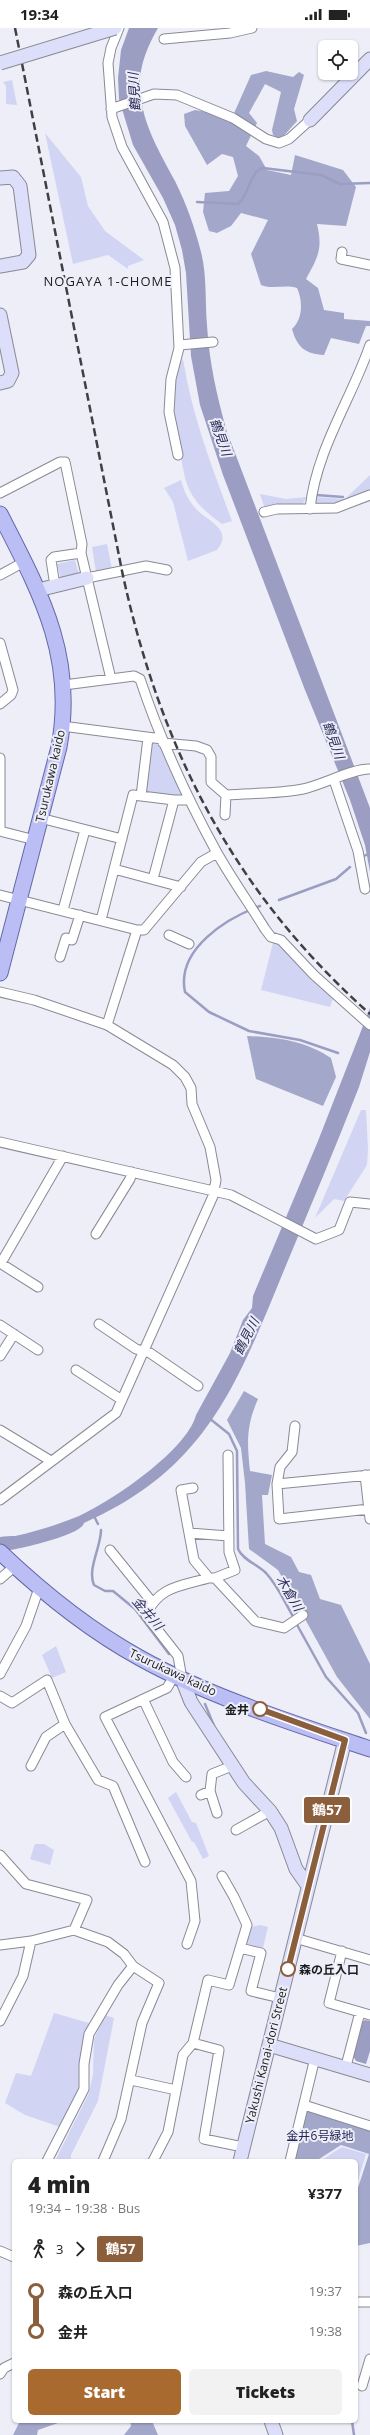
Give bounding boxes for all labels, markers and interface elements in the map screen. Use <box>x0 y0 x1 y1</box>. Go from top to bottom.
text: 19:34 <box>20 4 59 24</box>
map controls <box>318 40 358 80</box>
button: locate <box>318 40 358 80</box>
water label: 鶴見川 <box>124 70 144 112</box>
district label: NOGAYA 1-CHOME <box>44 272 172 290</box>
water label: 鶴見川 <box>206 416 237 460</box>
water label: 鶴見川 <box>319 719 350 763</box>
street label: Tsurukawa kaido <box>31 728 69 824</box>
water label: 鶴見川 <box>229 1313 264 1357</box>
water label: 木倉川 <box>272 1572 309 1616</box>
water label: 金井川 <box>128 1592 169 1635</box>
street label: Tsurukawa kaido <box>127 1644 219 1700</box>
place label: 金井 <box>225 1701 249 1718</box>
marker: 金井 <box>252 1701 268 1717</box>
line badge: 鶴57 <box>304 1797 350 1823</box>
text: 鶴57 <box>312 1800 342 1819</box>
marker: 森の丘入口 <box>280 1961 296 1977</box>
place label: 森の丘入口 <box>299 1961 359 1978</box>
street label: Yakushi Kanai-dori Street <box>241 1985 291 2125</box>
park label: 金井6号緑地 <box>287 2127 353 2144</box>
text: 4 min <box>28 2169 91 2199</box>
text: ¥377 <box>308 2183 342 2203</box>
text: 19:34 – 19:38 · Bus <box>28 2199 140 2217</box>
icon: walk <box>28 2238 50 2260</box>
icon: forward <box>69 2238 91 2260</box>
text: 鶴57 <box>105 2239 135 2258</box>
text: 3 <box>56 2240 63 2258</box>
text: 森の丘入口 <box>58 2282 133 2302</box>
text: 19:37 <box>309 2282 342 2300</box>
text: 金井 <box>58 2322 88 2342</box>
text: 19:38 <box>309 2322 342 2340</box>
button: Start <box>28 2369 181 2415</box>
button: Tickets <box>189 2369 342 2415</box>

